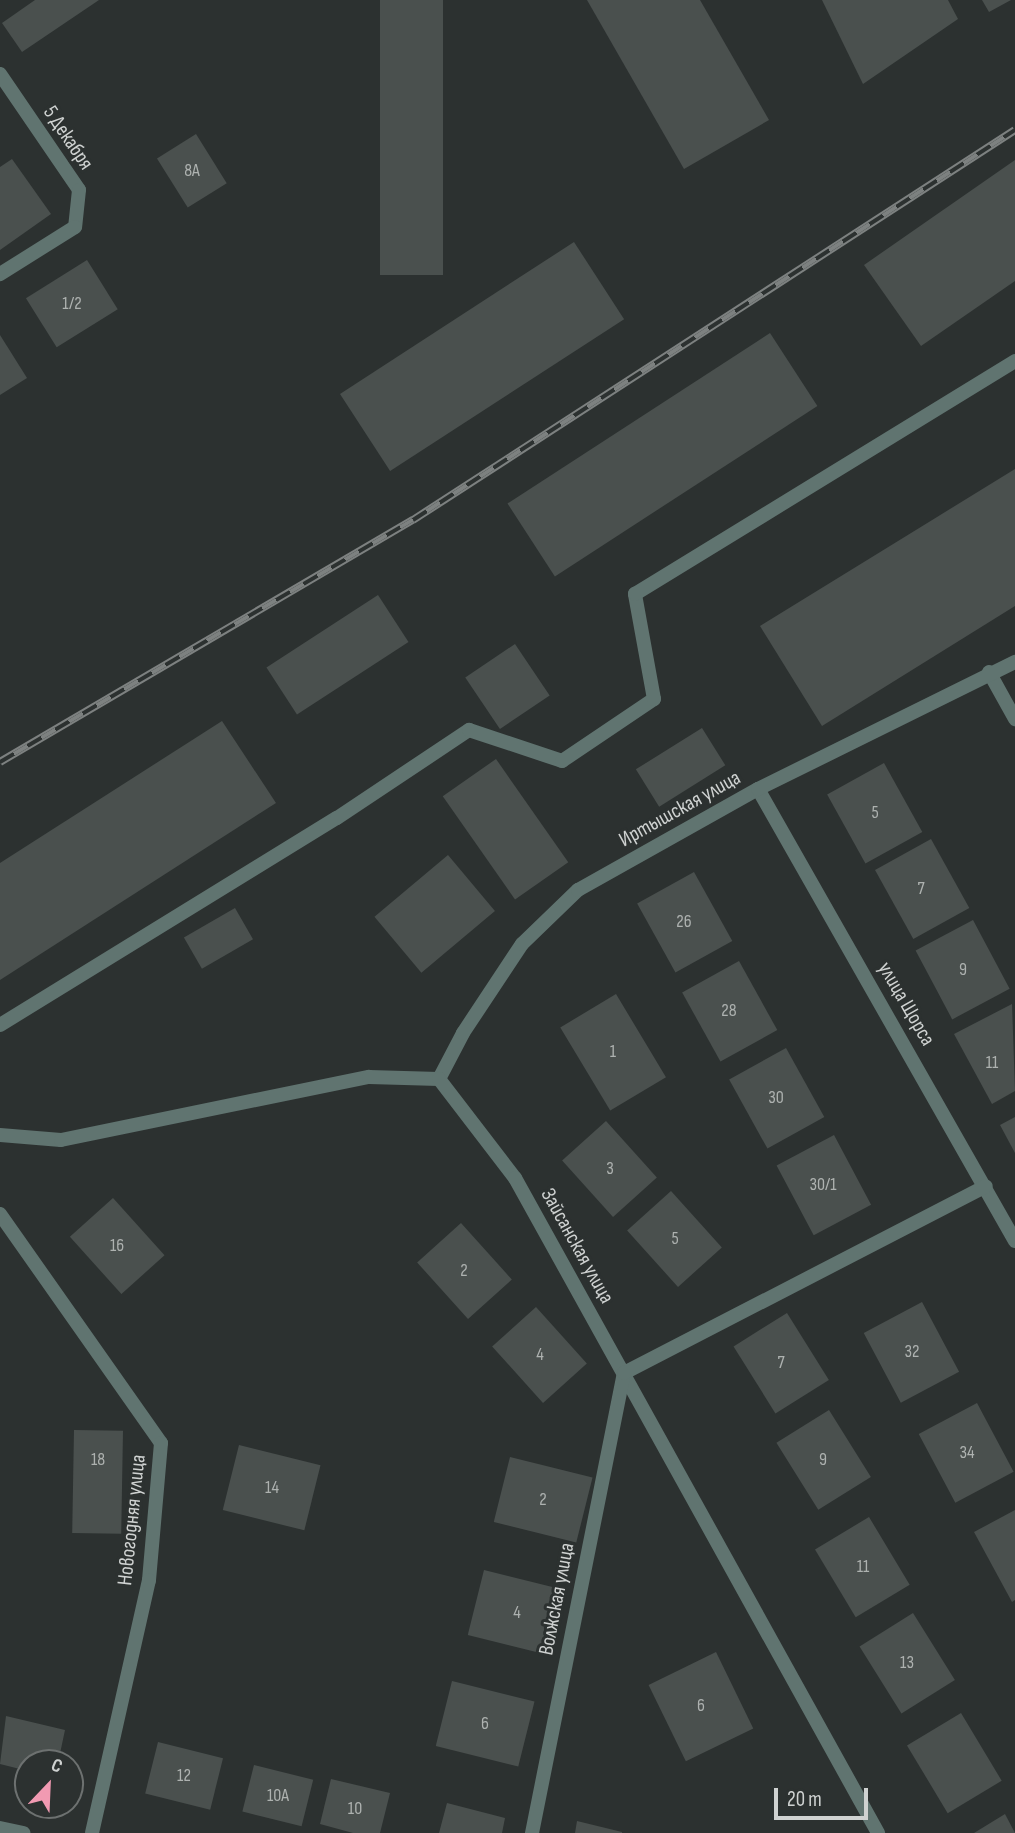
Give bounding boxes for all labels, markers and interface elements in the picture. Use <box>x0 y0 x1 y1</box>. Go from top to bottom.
street label: 5 Декабря <box>37 101 99 175</box>
house number: 8А <box>184 160 200 182</box>
house number: 1/2 <box>62 293 82 315</box>
street label: Иртышская улица <box>615 765 745 853</box>
house number: 5 <box>871 802 879 824</box>
house number: 7 <box>917 878 925 900</box>
house number: 26 <box>676 911 692 933</box>
street label: улица Щорса <box>872 958 940 1050</box>
house number: 9 <box>959 959 967 981</box>
house number: 28 <box>721 1000 737 1022</box>
house number: 1 <box>610 1041 616 1063</box>
house number: 11 <box>986 1052 998 1074</box>
house number: 30 <box>768 1087 784 1109</box>
house number: 3 <box>606 1158 614 1180</box>
house number: 30/1 <box>809 1174 837 1196</box>
street label: Зайсанская улица <box>535 1184 619 1308</box>
house number: 5 <box>671 1228 679 1250</box>
house number: 16 <box>110 1235 124 1257</box>
house number: 2 <box>460 1260 468 1282</box>
house number: 32 <box>905 1341 919 1363</box>
house number: 4 <box>536 1344 544 1366</box>
house number: 7 <box>777 1352 785 1374</box>
house number: 34 <box>959 1442 975 1464</box>
house number: 18 <box>91 1449 105 1471</box>
house number: 9 <box>819 1449 827 1471</box>
street label: Новогодняя улица <box>113 1453 151 1587</box>
house number: 14 <box>265 1477 279 1499</box>
house number: 2 <box>539 1489 547 1511</box>
street label: Волжская улица <box>534 1541 580 1657</box>
house number: 11 <box>857 1556 869 1578</box>
house number: 4 <box>513 1602 521 1624</box>
house number: 13 <box>900 1652 914 1674</box>
house number: 6 <box>697 1695 705 1717</box>
house number: 6 <box>481 1713 489 1735</box>
north arrow <box>14 1749 84 1819</box>
text: С <box>48 1754 66 1779</box>
house number: 12 <box>177 1765 191 1787</box>
scale bar <box>777 1773 872 1817</box>
house number: 10А <box>267 1785 289 1807</box>
text: 20 m <box>787 1787 822 1812</box>
house number: 10 <box>348 1798 362 1820</box>

